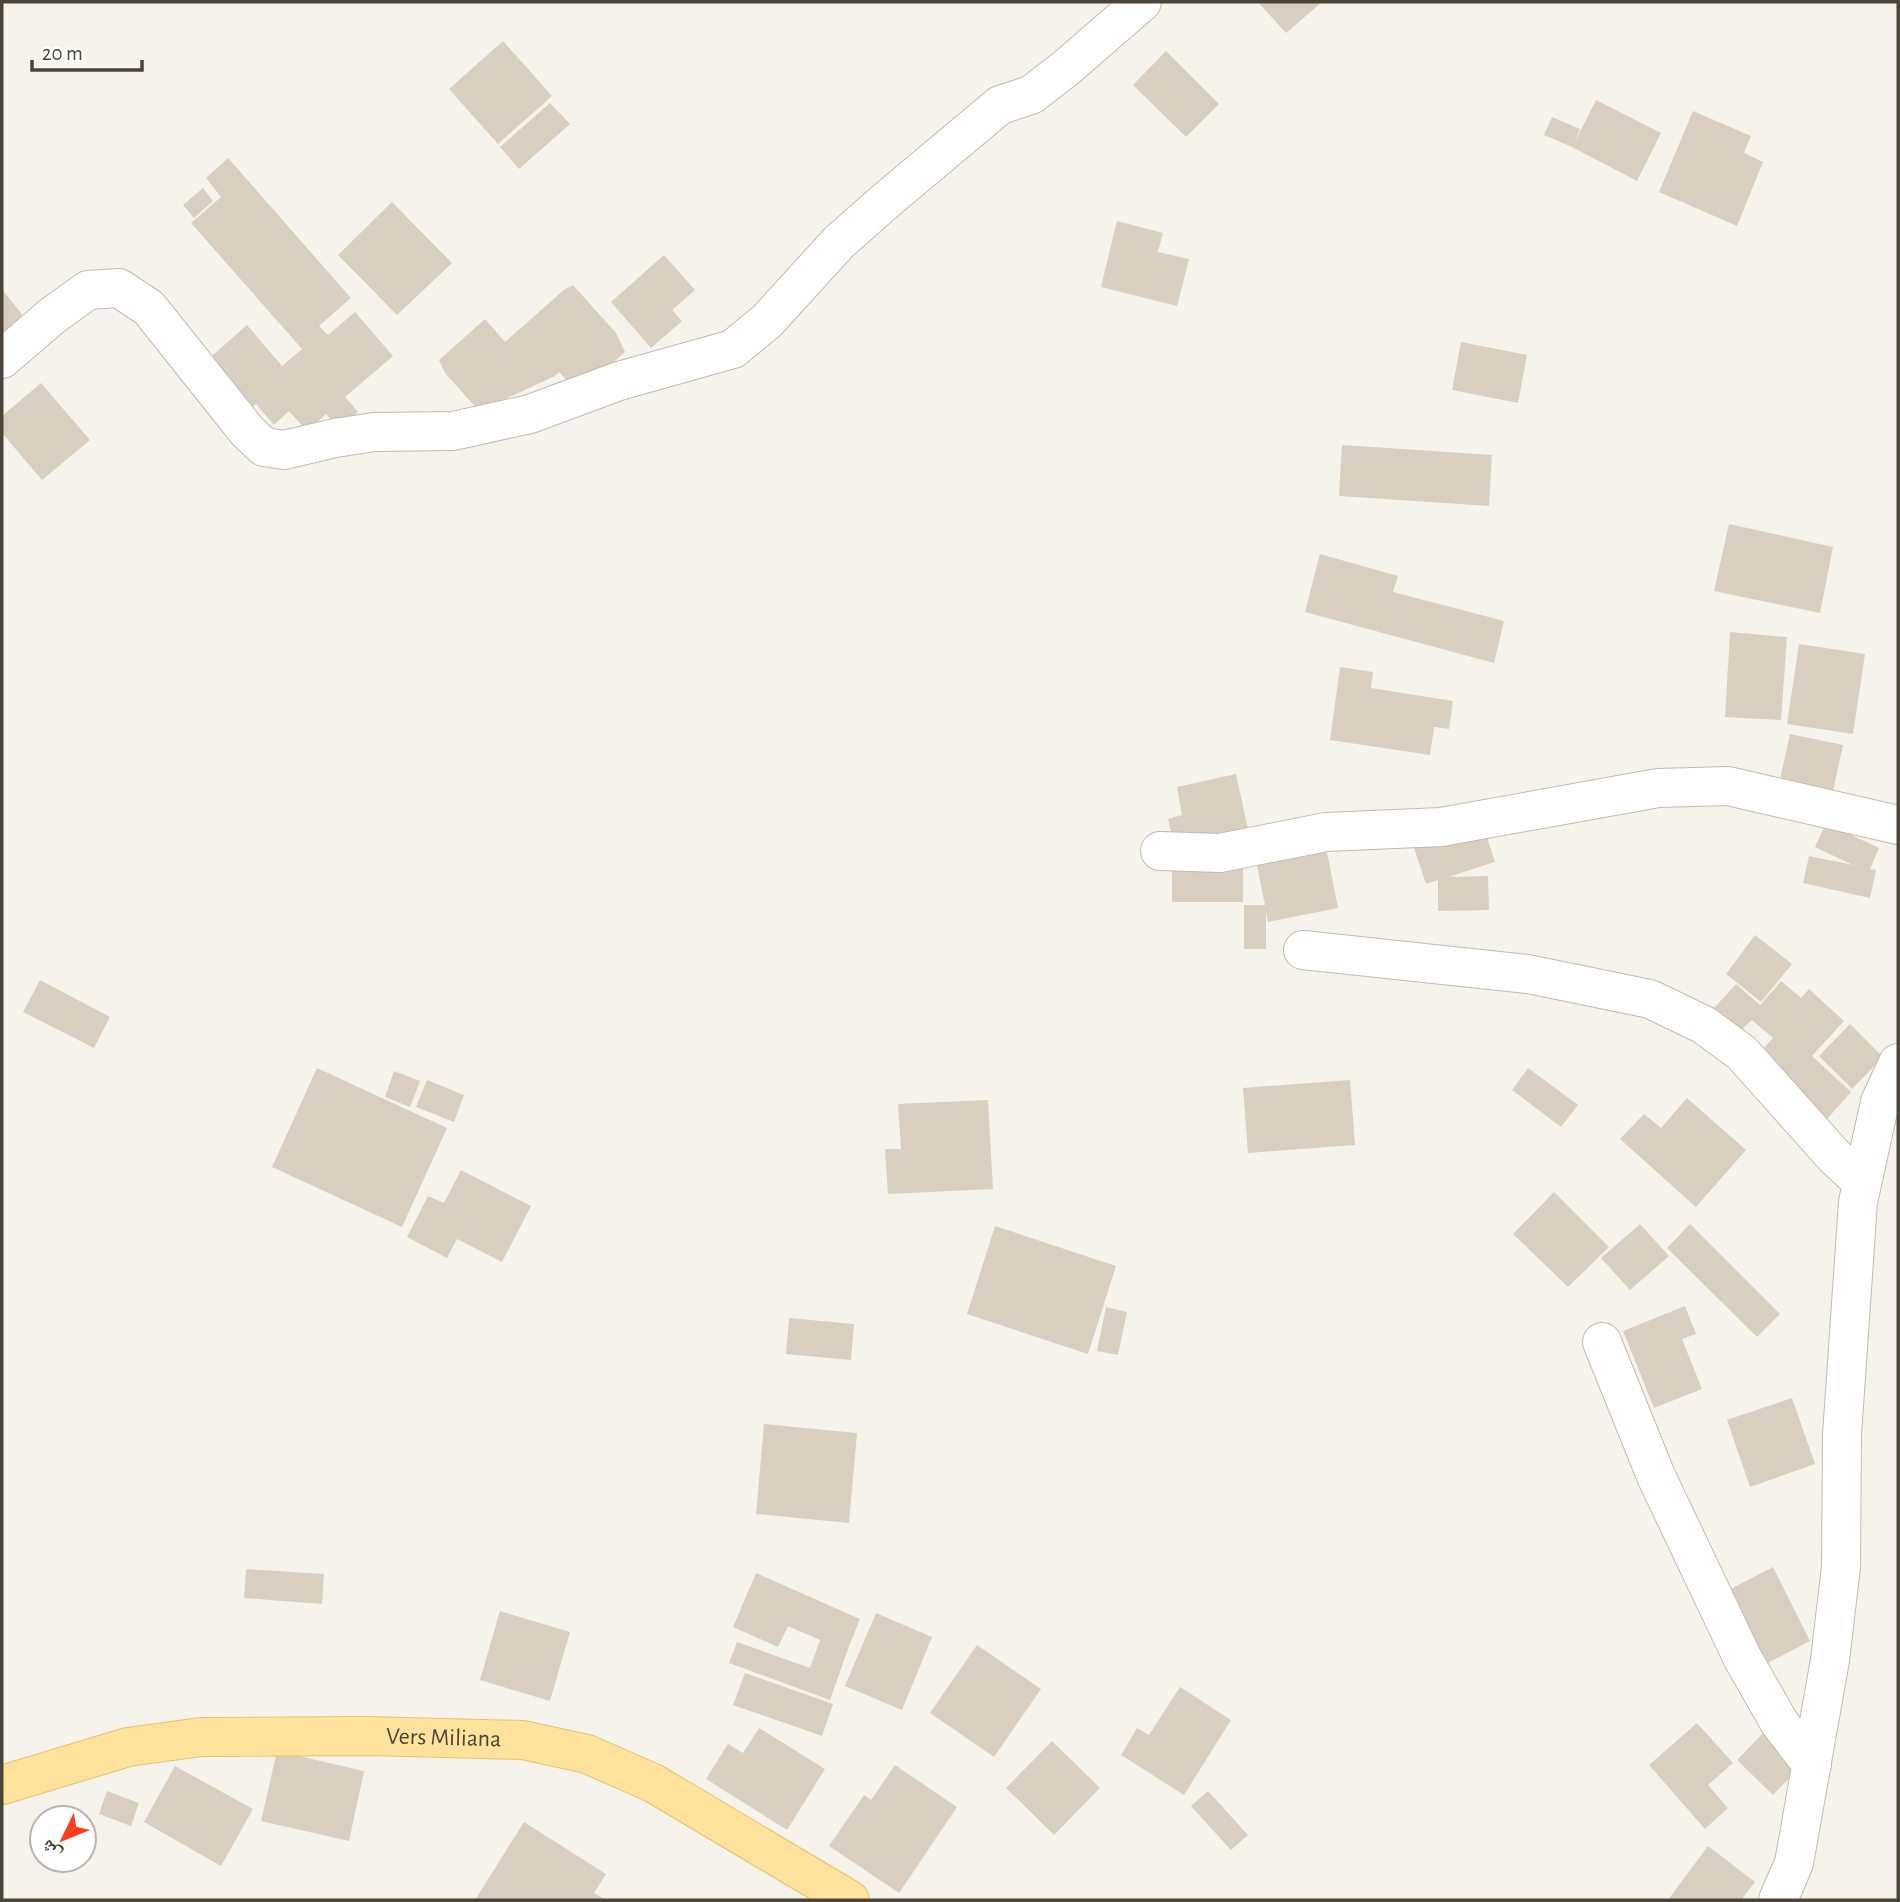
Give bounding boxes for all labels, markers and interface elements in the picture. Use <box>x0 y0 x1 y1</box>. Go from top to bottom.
scale bar <box>32 28 142 72</box>
text: 20 m <box>42 43 83 64</box>
street label: Vers Miliana <box>386 1724 501 1751</box>
north arrow <box>28 1804 98 1874</box>
text: ش <box>38 1835 66 1863</box>

